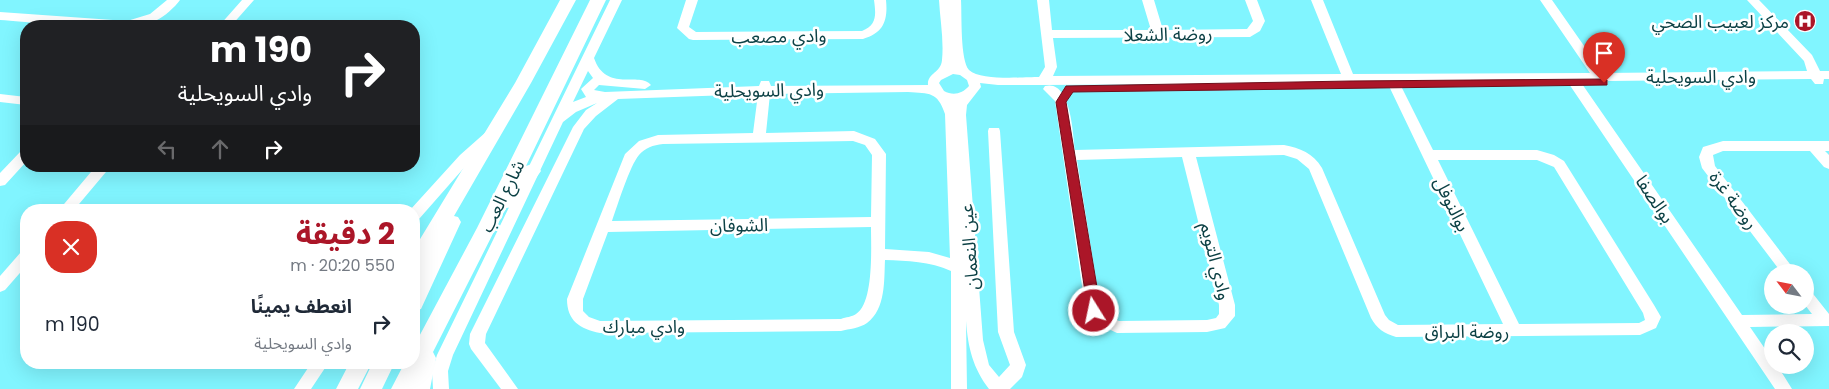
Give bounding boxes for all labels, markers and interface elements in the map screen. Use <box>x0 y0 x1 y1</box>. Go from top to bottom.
place label: مركز لعبيب الصحي <box>1652 9 1789 35</box>
hospital icon: مركز لعبيب الصحي <box>1793 9 1817 33</box>
street label: روضة الشعلا <box>1123 21 1213 47</box>
street label: وادي مصعب <box>731 23 827 51</box>
text: 190 m <box>210 25 312 74</box>
pin <box>1583 32 1625 83</box>
icon: arrive <box>1590 39 1618 67</box>
icon: right <box>330 40 395 105</box>
street label: وادي السويحلية <box>1646 64 1756 90</box>
street label: وادي السويحلية <box>714 77 824 105</box>
text: وادي السويحلية <box>178 78 312 109</box>
icon: left <box>153 135 181 163</box>
icon: ahead <box>206 135 234 163</box>
icon: right <box>259 135 287 163</box>
street label: شارع العب <box>474 156 532 237</box>
street label: روضة غرة <box>1704 166 1764 234</box>
street label: بوالصفا <box>1630 170 1680 228</box>
street label: بوالنوفل <box>1428 172 1476 236</box>
street label: عين النعمان <box>954 203 984 291</box>
text: 2 دقيقة <box>296 212 395 255</box>
street label: الشوفان <box>710 212 768 238</box>
street label: وادي التويم <box>1193 220 1238 303</box>
button: close <box>45 221 97 273</box>
text: 550 m · 20:20 <box>290 254 395 277</box>
north arrow <box>1764 264 1814 314</box>
map controls <box>1764 264 1814 374</box>
position arrow <box>1067 284 1119 336</box>
text: انعطف يمينًا <box>251 293 352 320</box>
icon: right <box>367 310 395 338</box>
text: 190 m <box>45 311 100 338</box>
street label: وادي مبارك <box>603 314 685 340</box>
street label: روضة البراق <box>1425 319 1509 344</box>
button: search <box>1764 324 1814 374</box>
text: وادي السويحلية <box>254 332 352 355</box>

